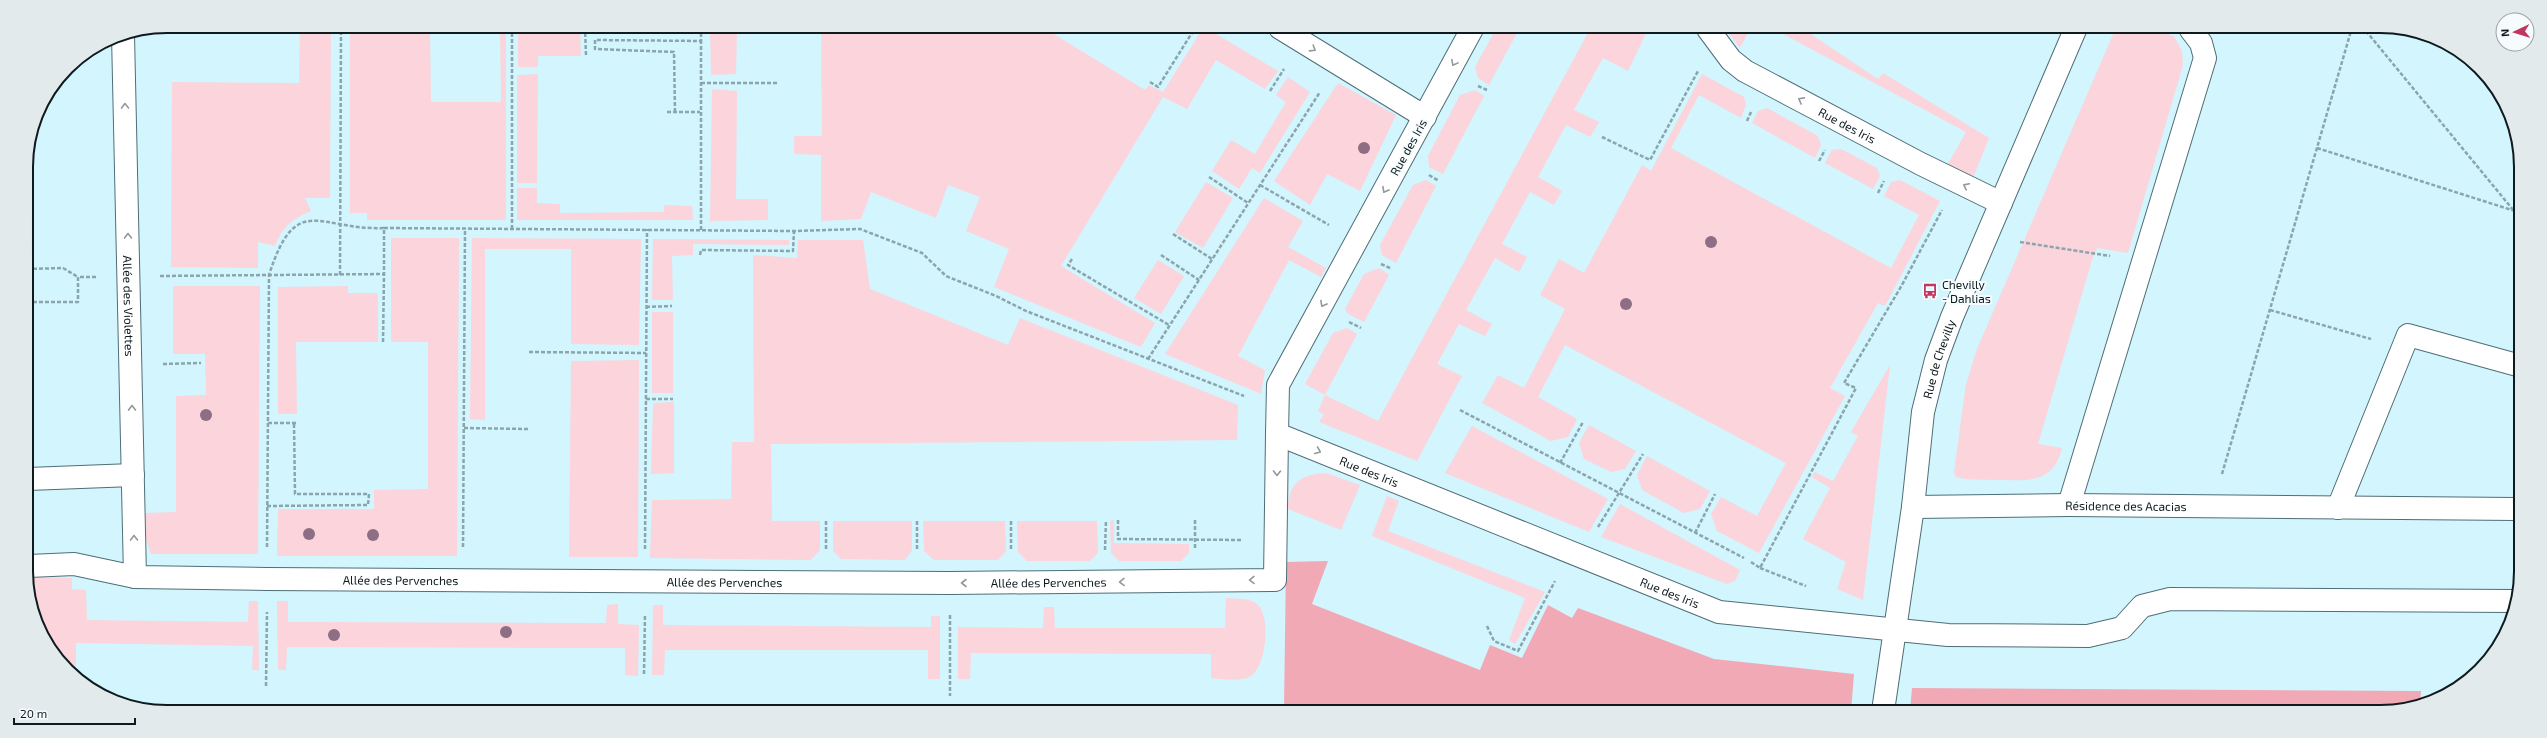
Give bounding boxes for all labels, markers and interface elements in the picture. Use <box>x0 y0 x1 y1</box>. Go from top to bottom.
north arrow <box>2495 12 2535 52</box>
text: N <box>2498 28 2511 37</box>
one-way arrow <box>1308 44 1315 51</box>
one-way arrow <box>1451 59 1458 66</box>
one-way arrow <box>1798 97 1805 105</box>
one-way arrow <box>121 103 129 109</box>
street label: Rue des Iris <box>1816 104 1878 146</box>
street label: Rue des Iris <box>1387 116 1429 178</box>
one-way arrow <box>1963 183 1970 191</box>
one-way arrow <box>1382 186 1390 193</box>
one-way arrow <box>124 233 132 239</box>
street label: Allée des Violettes <box>121 255 137 357</box>
place label: Chevilly - Dahlias <box>1942 277 1991 305</box>
bus stop icon: Chevilly - Dahlias <box>1921 282 1939 300</box>
one-way arrow <box>1320 300 1327 307</box>
street label: Rue de Chevilly <box>1920 317 1958 400</box>
one-way arrow <box>128 405 136 411</box>
one-way arrow <box>1314 446 1322 454</box>
street label: Rue des Iris <box>1338 453 1401 489</box>
one-way arrow <box>1273 470 1281 476</box>
street label: Résidence des Acacias <box>2065 498 2187 513</box>
one-way arrow <box>130 535 138 541</box>
street label: Allée des Pervenches <box>343 572 459 587</box>
street label: Allée des Pervenches <box>667 574 783 589</box>
street label: Rue des Iris <box>1638 574 1702 610</box>
street label: Allée des Pervenches <box>991 575 1107 590</box>
one-way arrow <box>1249 576 1255 585</box>
one-way arrow <box>1119 578 1125 586</box>
one-way arrow <box>961 579 967 587</box>
scale bar <box>14 700 135 726</box>
text: 20 m <box>20 706 47 720</box>

